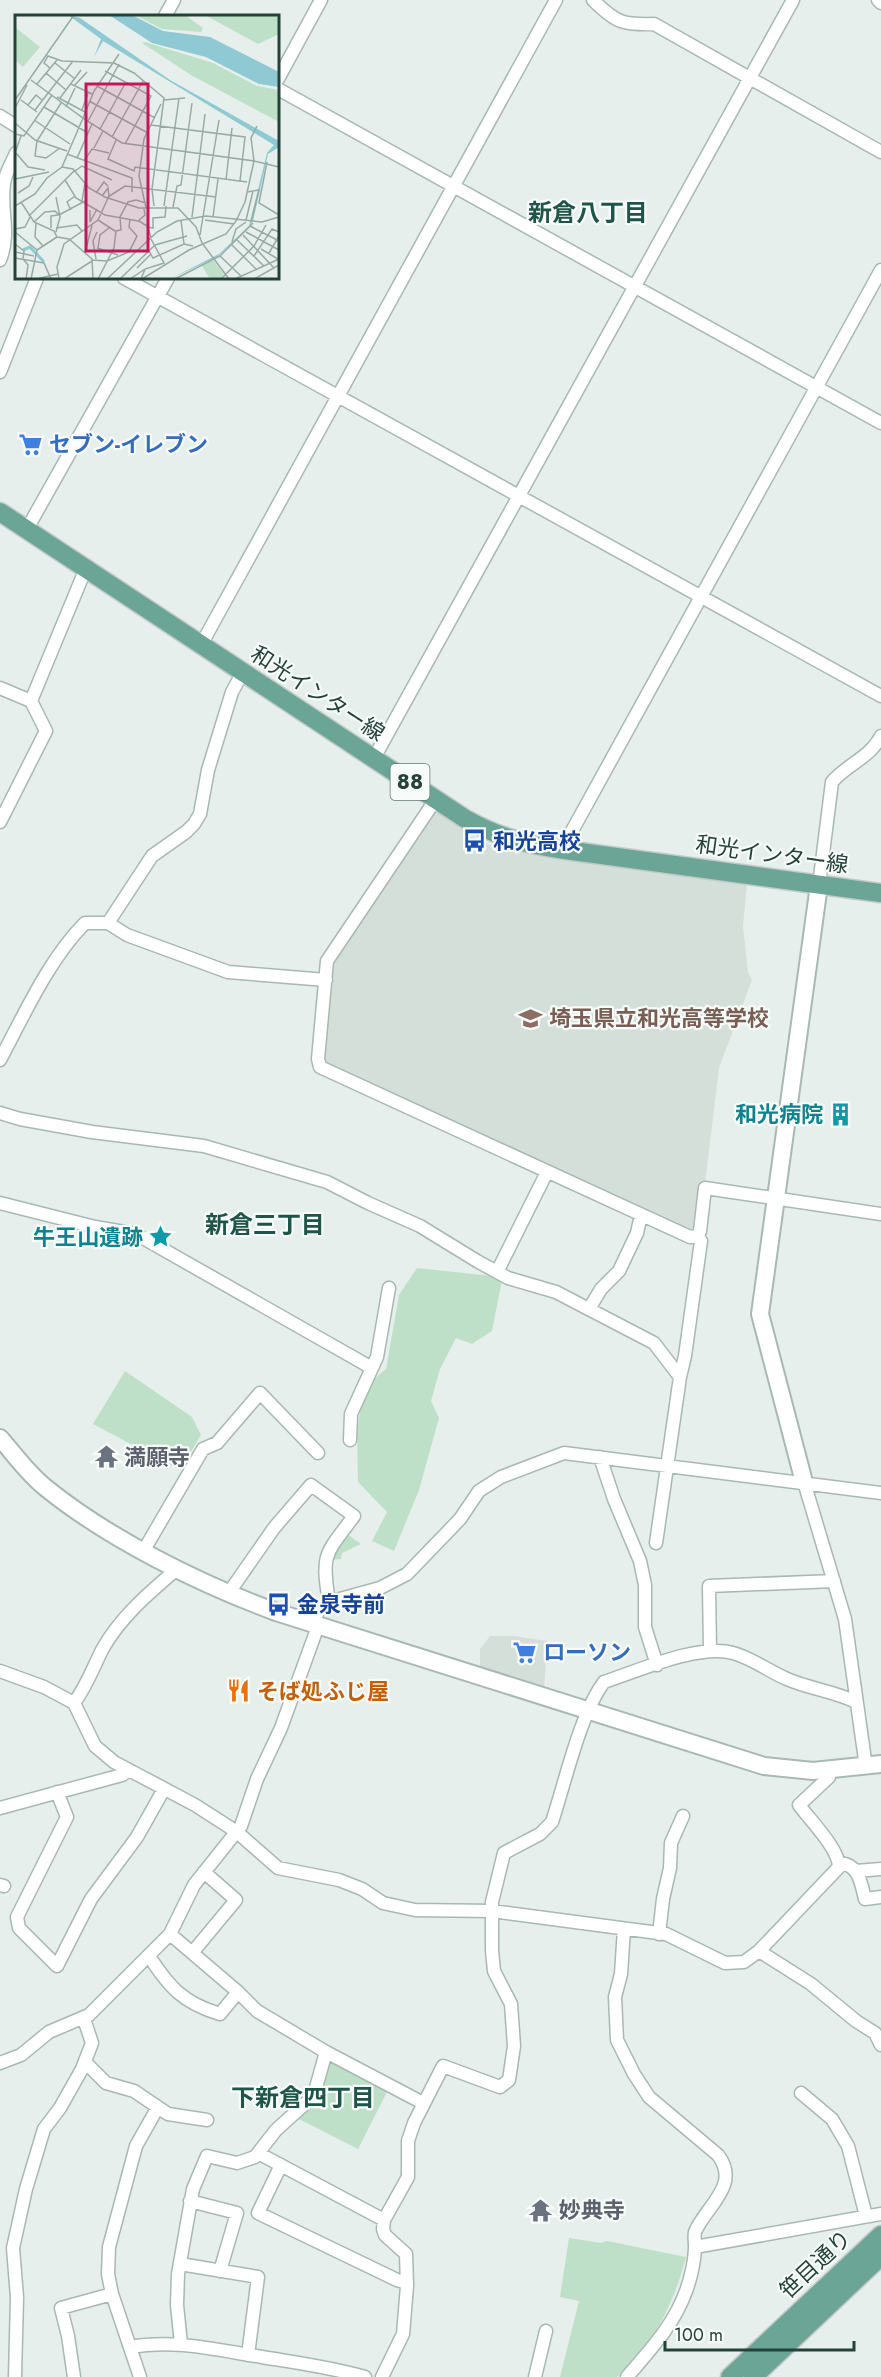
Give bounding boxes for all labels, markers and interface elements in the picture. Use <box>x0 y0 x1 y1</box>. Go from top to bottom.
inset map <box>15 15 279 279</box>
district label: 新倉八丁目 <box>528 195 648 230</box>
place label: セブン-イレブン <box>49 428 208 460</box>
supermarket icon: セブン-イレブン <box>18 431 44 457</box>
street label: 和光インター線 <box>245 638 391 748</box>
road number: 88 <box>390 764 430 800</box>
place label: 和光高校 <box>493 825 581 857</box>
street label: 和光インター線 <box>694 827 850 881</box>
bus stop icon: 和光高校 <box>462 828 488 854</box>
place label: 埼玉県立和光高等学校 <box>549 1002 769 1034</box>
school or university icon: 埼玉県立和光高等学校 <box>518 1005 544 1031</box>
place label: 和光病院 <box>735 1098 823 1130</box>
building icon: 和光病院 <box>828 1101 854 1127</box>
district label: 新倉三丁目 <box>205 1207 325 1242</box>
place label: 牛王山遺跡 <box>33 1221 143 1253</box>
place icon: 牛王山遺跡 <box>148 1224 174 1250</box>
place label: 満願寺 <box>124 1441 190 1473</box>
temple icon: 満願寺 <box>93 1444 119 1470</box>
place label: 金泉寺前 <box>297 1588 385 1620</box>
bus stop icon: 金泉寺前 <box>266 1591 292 1617</box>
place label: ローソン <box>543 1636 631 1668</box>
supermarket icon: ローソン <box>512 1639 538 1665</box>
place label: そば処ふじ屋 <box>257 1675 389 1707</box>
restaurant icon: そば処ふじ屋 <box>226 1678 252 1704</box>
district label: 下新倉四丁目 <box>231 2080 375 2115</box>
place label: 妙典寺 <box>559 2194 625 2226</box>
temple icon: 妙典寺 <box>528 2197 554 2223</box>
street label: 笹目通り <box>772 2222 858 2306</box>
scale bar <box>665 2314 854 2352</box>
text: 100 m <box>674 2322 723 2348</box>

